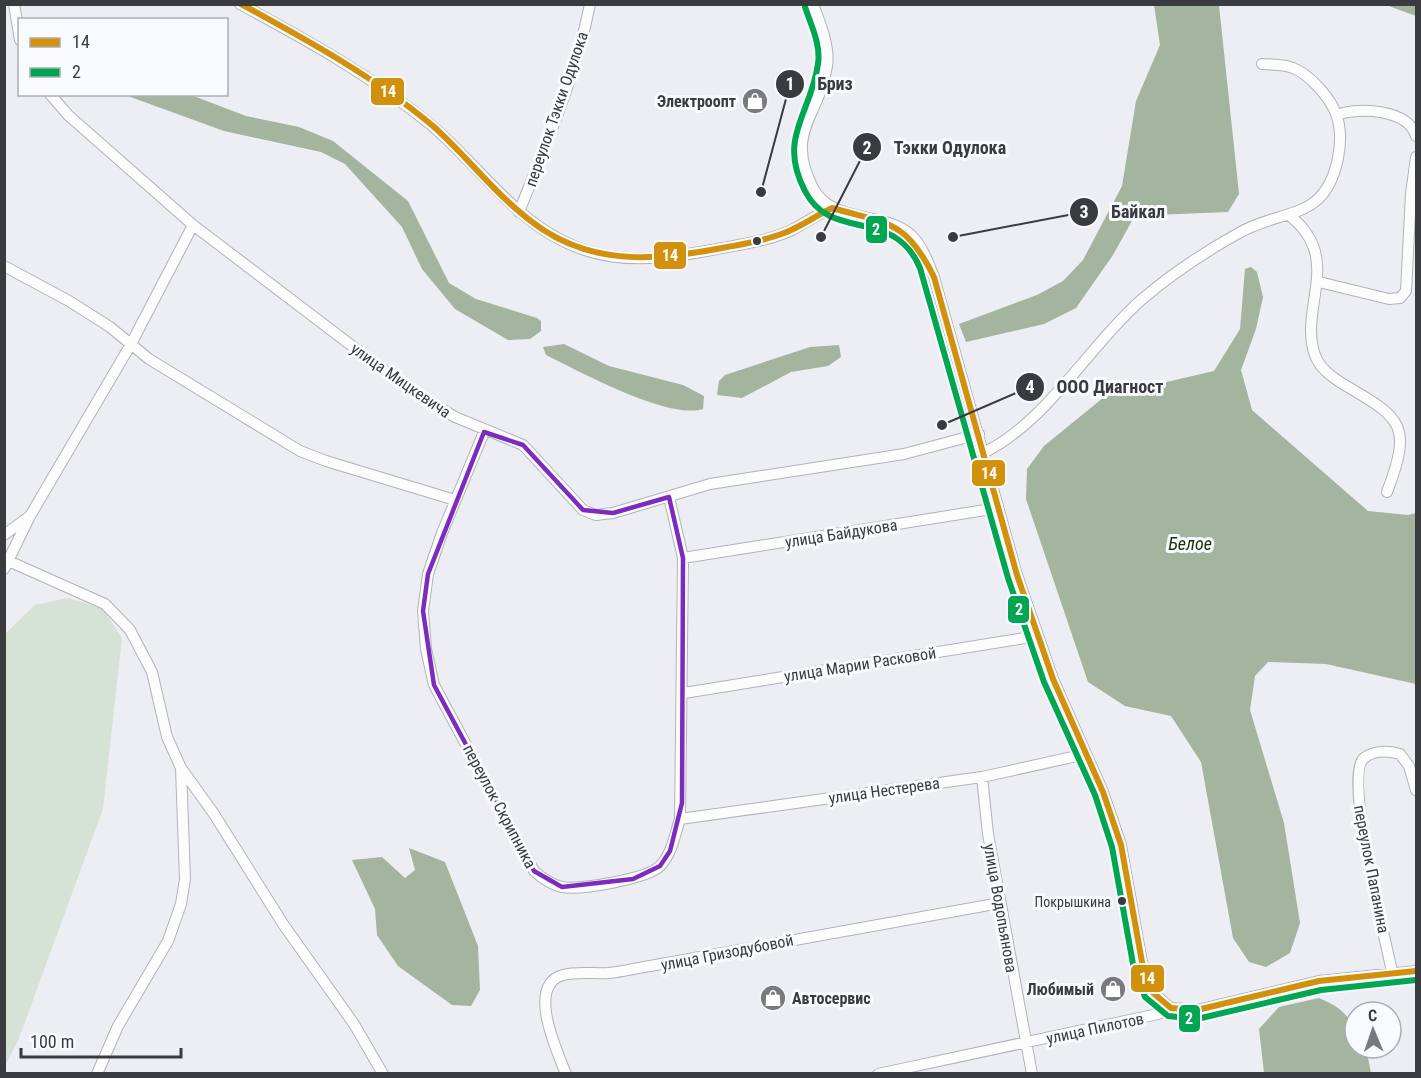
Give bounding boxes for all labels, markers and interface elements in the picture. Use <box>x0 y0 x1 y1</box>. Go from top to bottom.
legend <box>18 18 228 96</box>
street label: переулок Тэкки Одулока <box>521 29 592 189</box>
text: 14 <box>72 31 90 52</box>
text: 2 <box>72 61 81 82</box>
callout: Бриз <box>775 66 864 102</box>
text: 1 <box>785 73 795 94</box>
text: Бриз <box>817 73 853 94</box>
line badge: 14 <box>370 77 405 106</box>
text: 14 <box>380 82 396 101</box>
shop icon: Электроопт <box>740 86 770 116</box>
place label: Электроопт <box>657 92 736 111</box>
callout: Тэкки Одулока <box>852 129 1018 165</box>
text: 2 <box>862 137 872 158</box>
text: Тэкки Одулока <box>894 137 1006 158</box>
callout: Байкал <box>1069 194 1177 230</box>
text: 3 <box>1079 201 1089 222</box>
text: Байкал <box>1111 201 1165 222</box>
line badge: 2 <box>865 215 888 244</box>
text: 2 <box>872 220 880 239</box>
unlabelled marker <box>751 235 763 247</box>
line badge: 14 <box>653 241 687 270</box>
text: 14 <box>662 246 678 265</box>
street label: улица Мицкевича <box>347 339 454 422</box>
callout: ООО Диагност <box>1015 369 1176 405</box>
text: 4 <box>1025 376 1035 397</box>
text: ООО Диагност <box>1056 376 1164 397</box>
line badge: 14 <box>971 459 1006 487</box>
text: 14 <box>981 464 997 483</box>
street label: улица Байдукова <box>784 515 899 552</box>
water label: Белое <box>1168 533 1212 554</box>
line badge: 2 <box>1007 595 1030 624</box>
text: 2 <box>1015 600 1023 619</box>
street label: улица Марии Расковой <box>783 643 937 686</box>
street label: переулок Скрипника <box>459 741 540 871</box>
street label: улица Нестерева <box>827 773 941 808</box>
street label: переулок Папанина <box>1350 803 1393 935</box>
street label: улица Водопьянова <box>980 842 1021 974</box>
place label: Покрышкина <box>1035 894 1111 910</box>
marker: Покрышкина <box>1116 895 1128 907</box>
street label: улица Гризодубовой <box>659 930 795 975</box>
line badge: 14 <box>1130 964 1165 993</box>
text: 14 <box>1139 969 1155 988</box>
shop icon: Любимый <box>1098 974 1128 1004</box>
place label: Любимый <box>1027 980 1094 999</box>
shop icon: Автосервис <box>758 983 788 1013</box>
place label: Автосервис <box>792 989 871 1008</box>
north arrow <box>1343 1000 1403 1060</box>
line badge: 2 <box>1178 1004 1201 1033</box>
text: С <box>1368 1006 1377 1025</box>
street label: улица Пилотов <box>1045 1009 1146 1048</box>
text: 2 <box>1185 1009 1193 1028</box>
scale bar <box>21 1021 182 1059</box>
text: 100 m <box>30 1031 74 1052</box>

